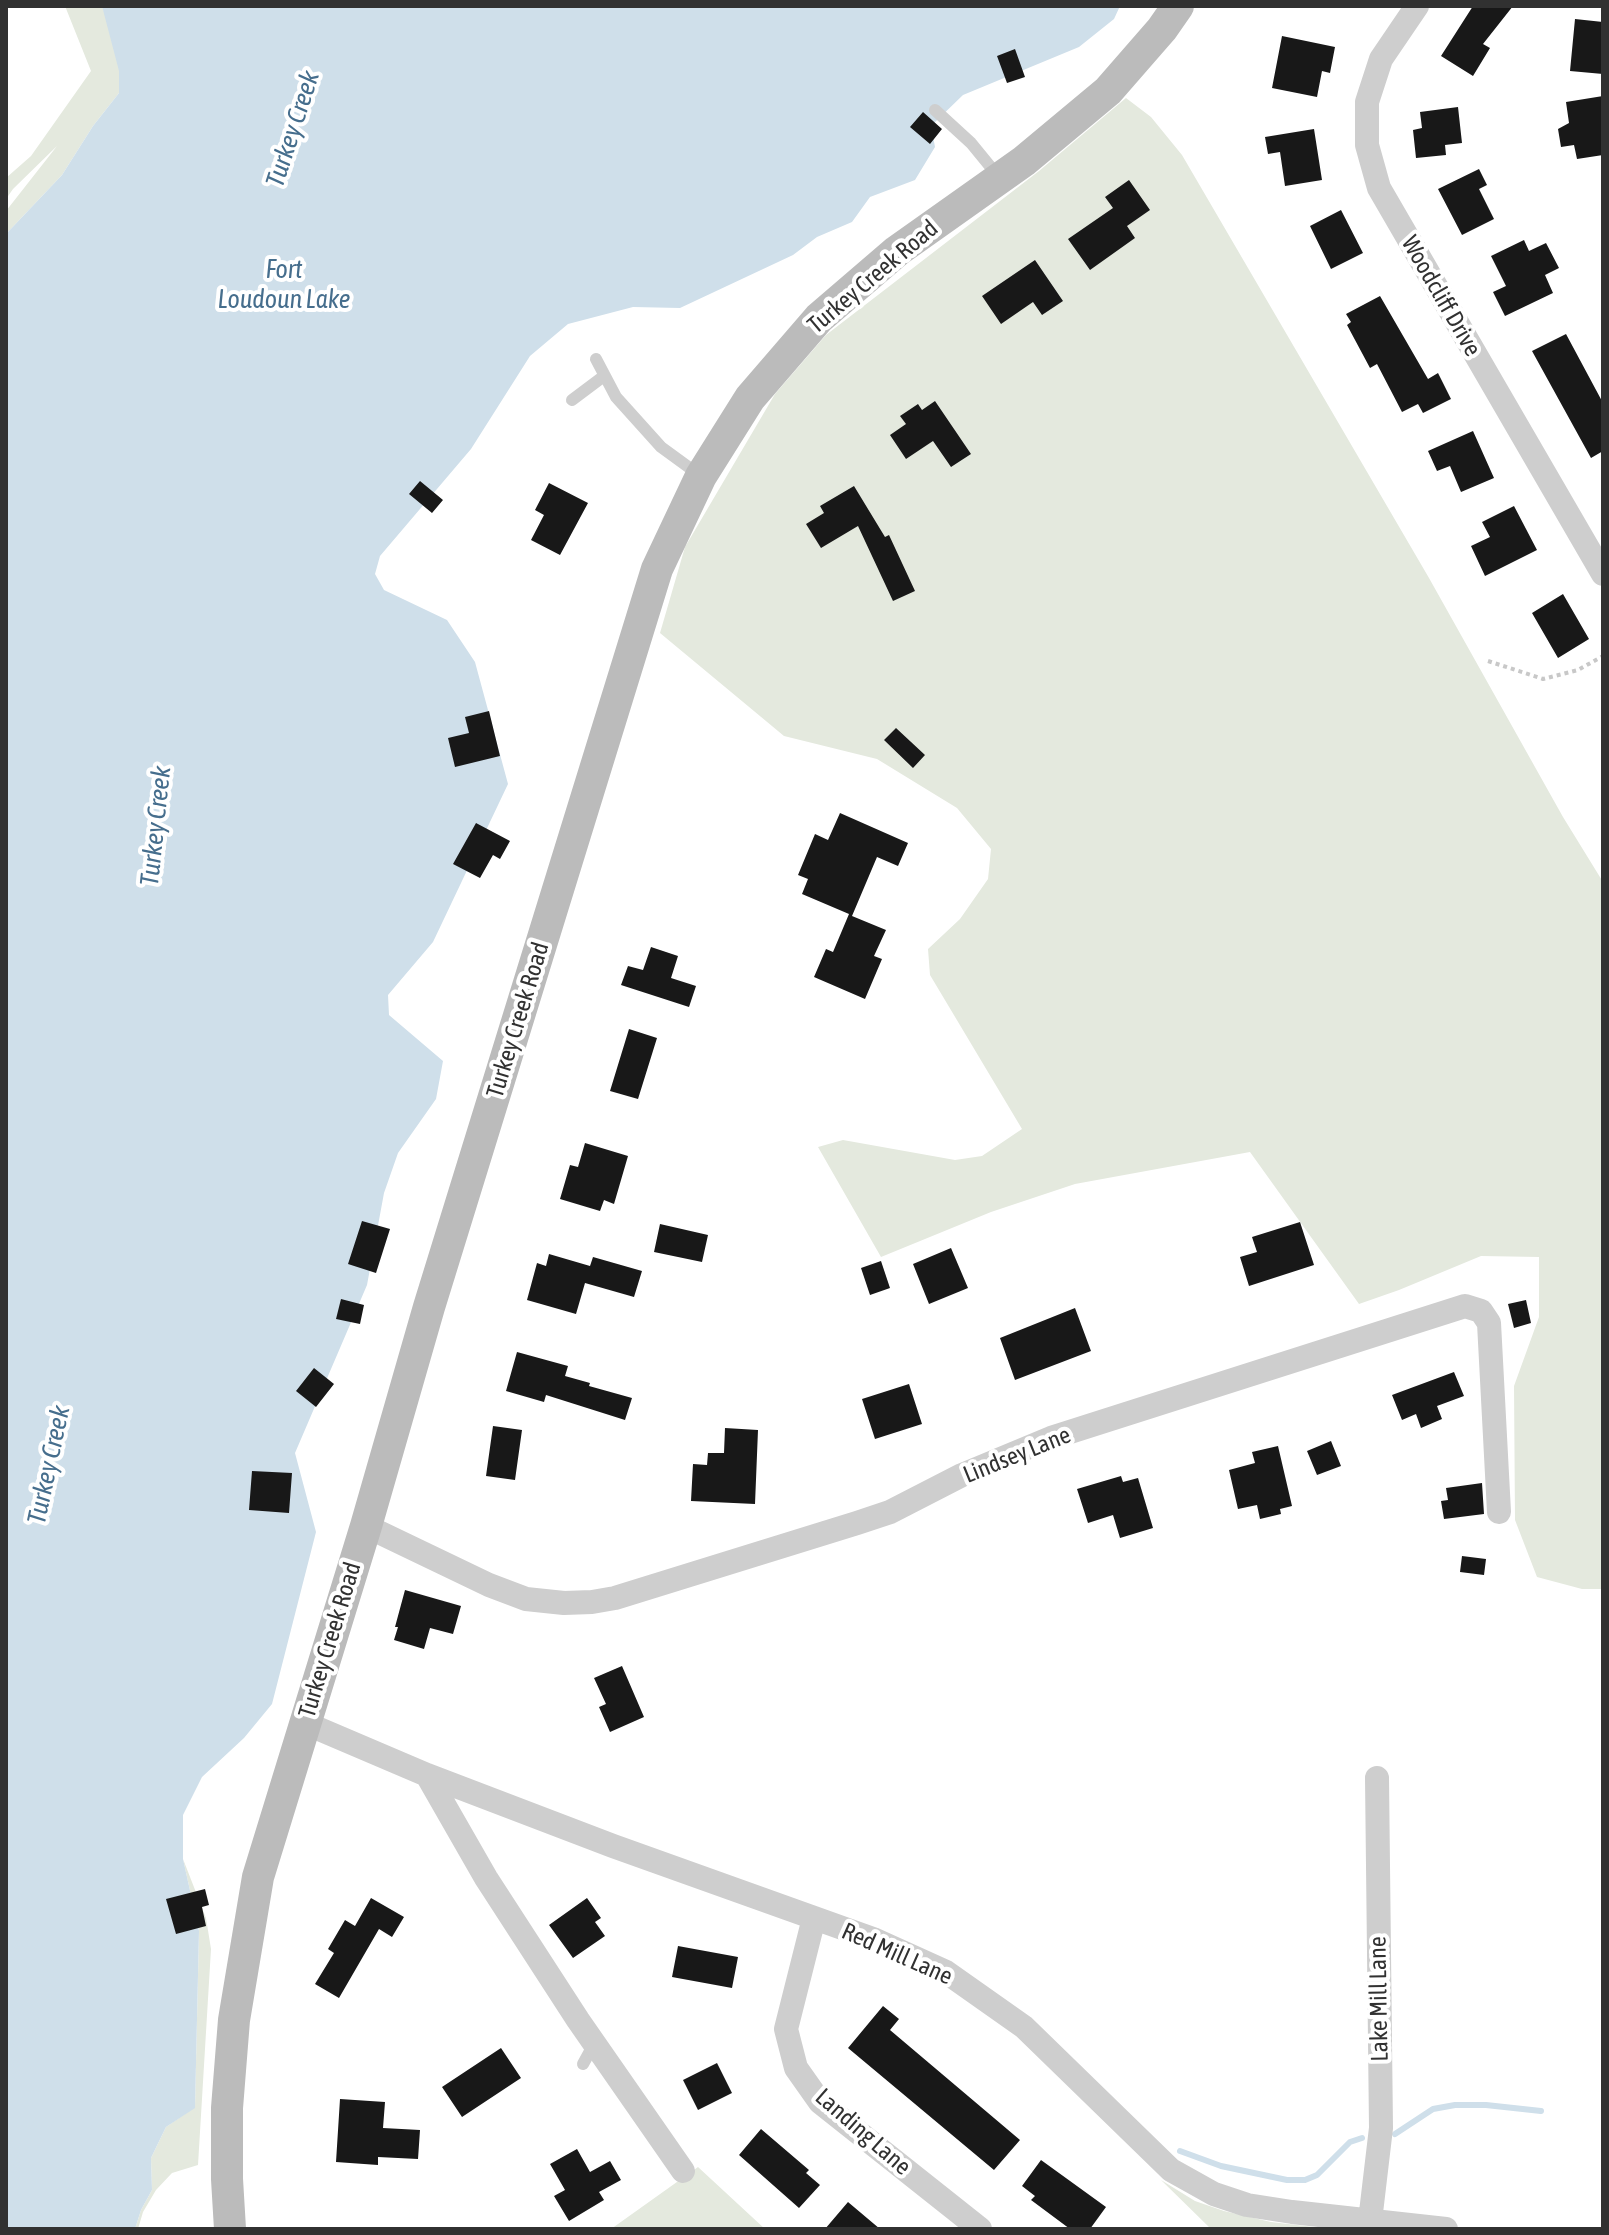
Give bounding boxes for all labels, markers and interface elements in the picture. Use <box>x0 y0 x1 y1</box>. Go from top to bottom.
water label: Turkey Creek <box>260 67 326 191</box>
street label: Turkey Creek Road <box>802 214 944 340</box>
street label: Woodcliff Drive <box>1395 231 1487 361</box>
water label: Fort Loudoun Lake <box>218 254 350 316</box>
water label: Turkey Creek <box>134 765 178 887</box>
street label: Turkey Creek Road <box>481 939 555 1101</box>
water label: Turkey Creek <box>21 1403 77 1527</box>
street label: Lindsey Lane <box>959 1420 1075 1490</box>
street label: Turkey Creek Road <box>293 1559 367 1721</box>
street label: Red Mill Lane <box>837 1917 957 1991</box>
street label: Lake Mill Lane <box>1364 1936 1394 2062</box>
street label: Landing Lane <box>809 2083 917 2181</box>

